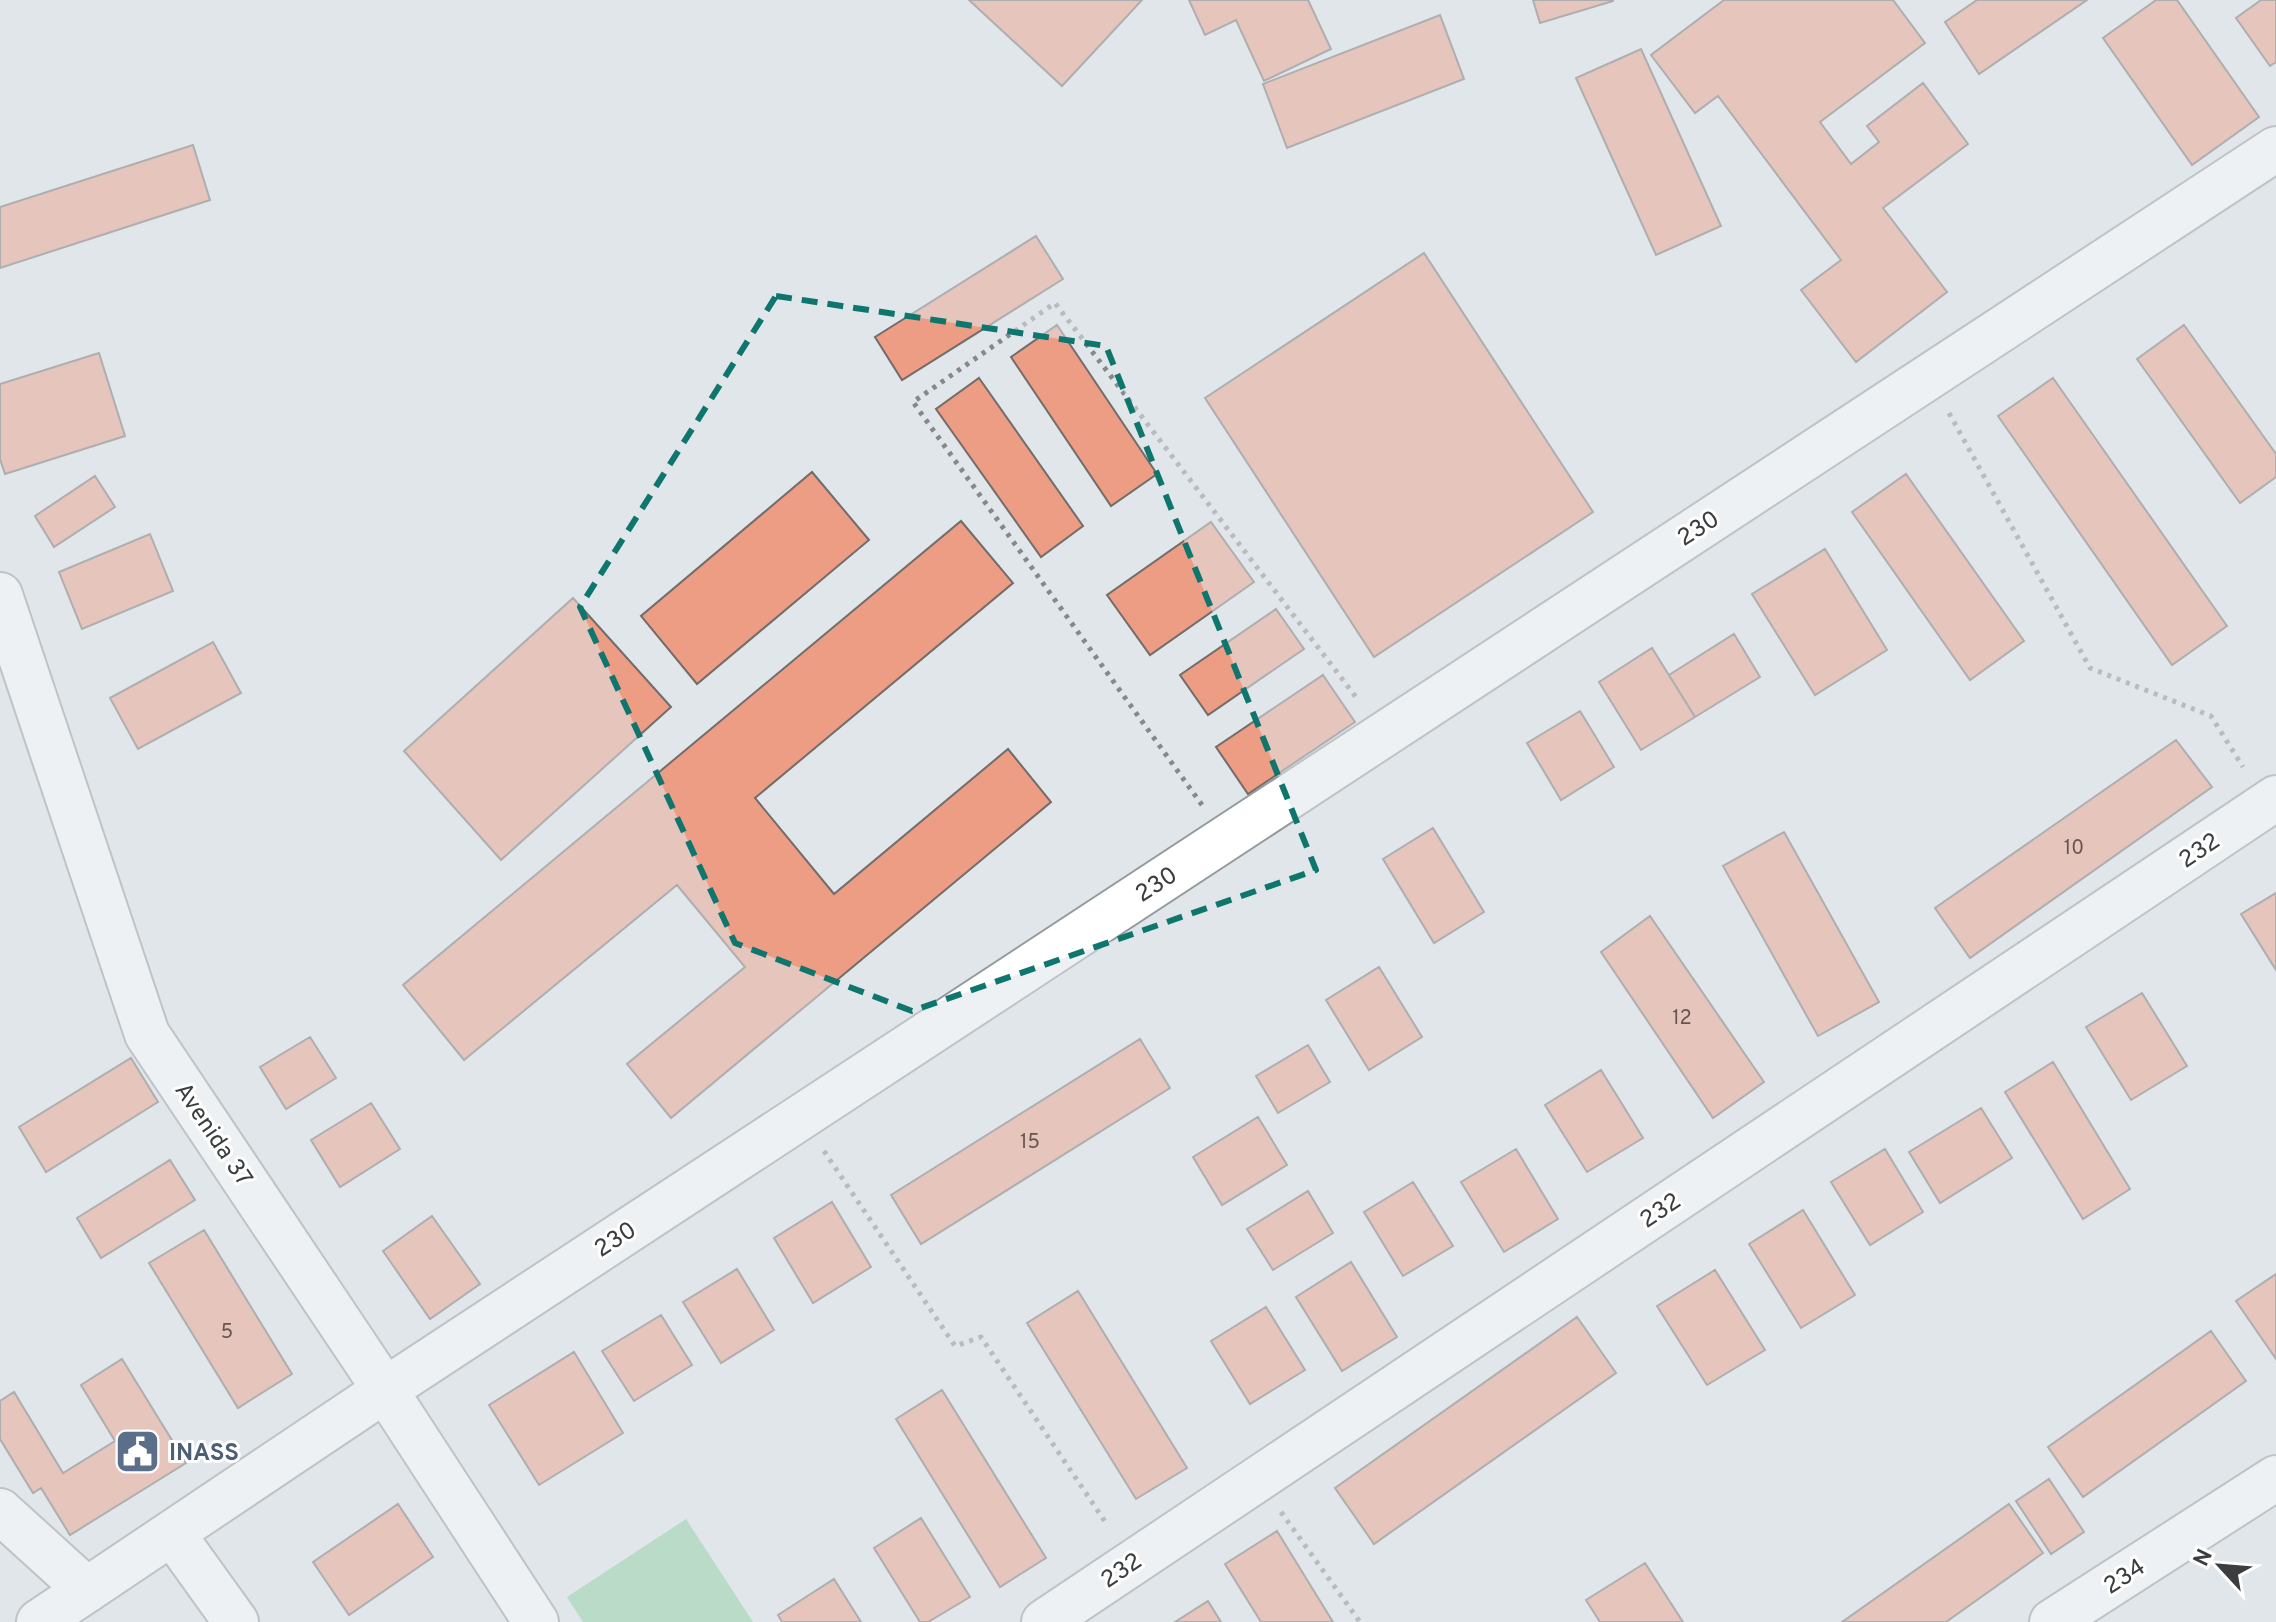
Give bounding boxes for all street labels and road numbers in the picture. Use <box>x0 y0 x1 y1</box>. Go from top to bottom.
street label: 230 <box>1672 505 1726 554</box>
street label: 232 <box>2174 827 2226 876</box>
street label: 230 <box>1130 861 1184 910</box>
street label: Avenida 37 <box>167 1078 258 1193</box>
street label: 232 <box>1635 1187 1687 1236</box>
street label: 230 <box>589 1216 643 1265</box>
street label: 232 <box>1096 1547 1148 1596</box>
street label: 234 <box>2098 1553 2152 1602</box>

